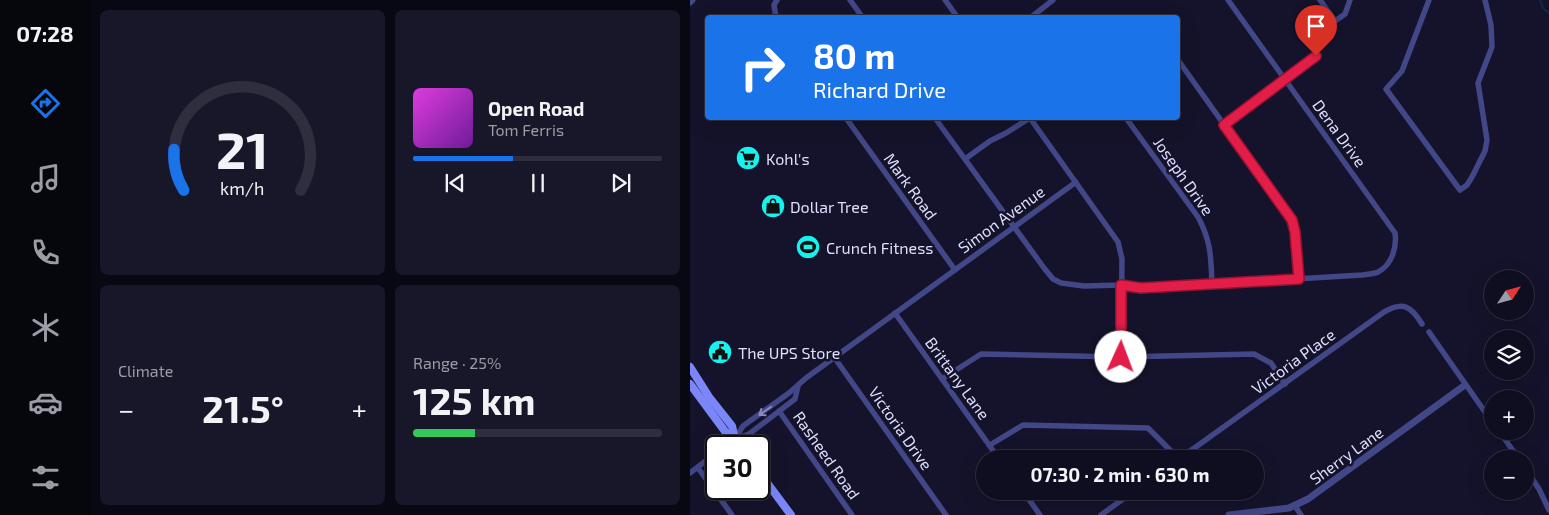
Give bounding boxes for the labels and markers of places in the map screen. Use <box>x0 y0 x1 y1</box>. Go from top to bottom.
pin <box>1295 5 1337 56</box>
supermarket icon: Kohl's <box>735 145 761 171</box>
place label: Kohl's <box>766 149 810 168</box>
shop icon: Dollar Tree <box>760 193 786 219</box>
place label: Dollar Tree <box>790 197 868 216</box>
sports icon: Crunch Fitness <box>795 234 821 260</box>
place label: Crunch Fitness <box>826 238 933 257</box>
public building icon: The UPS Store <box>707 339 733 365</box>
place label: The UPS Store <box>738 343 840 362</box>

